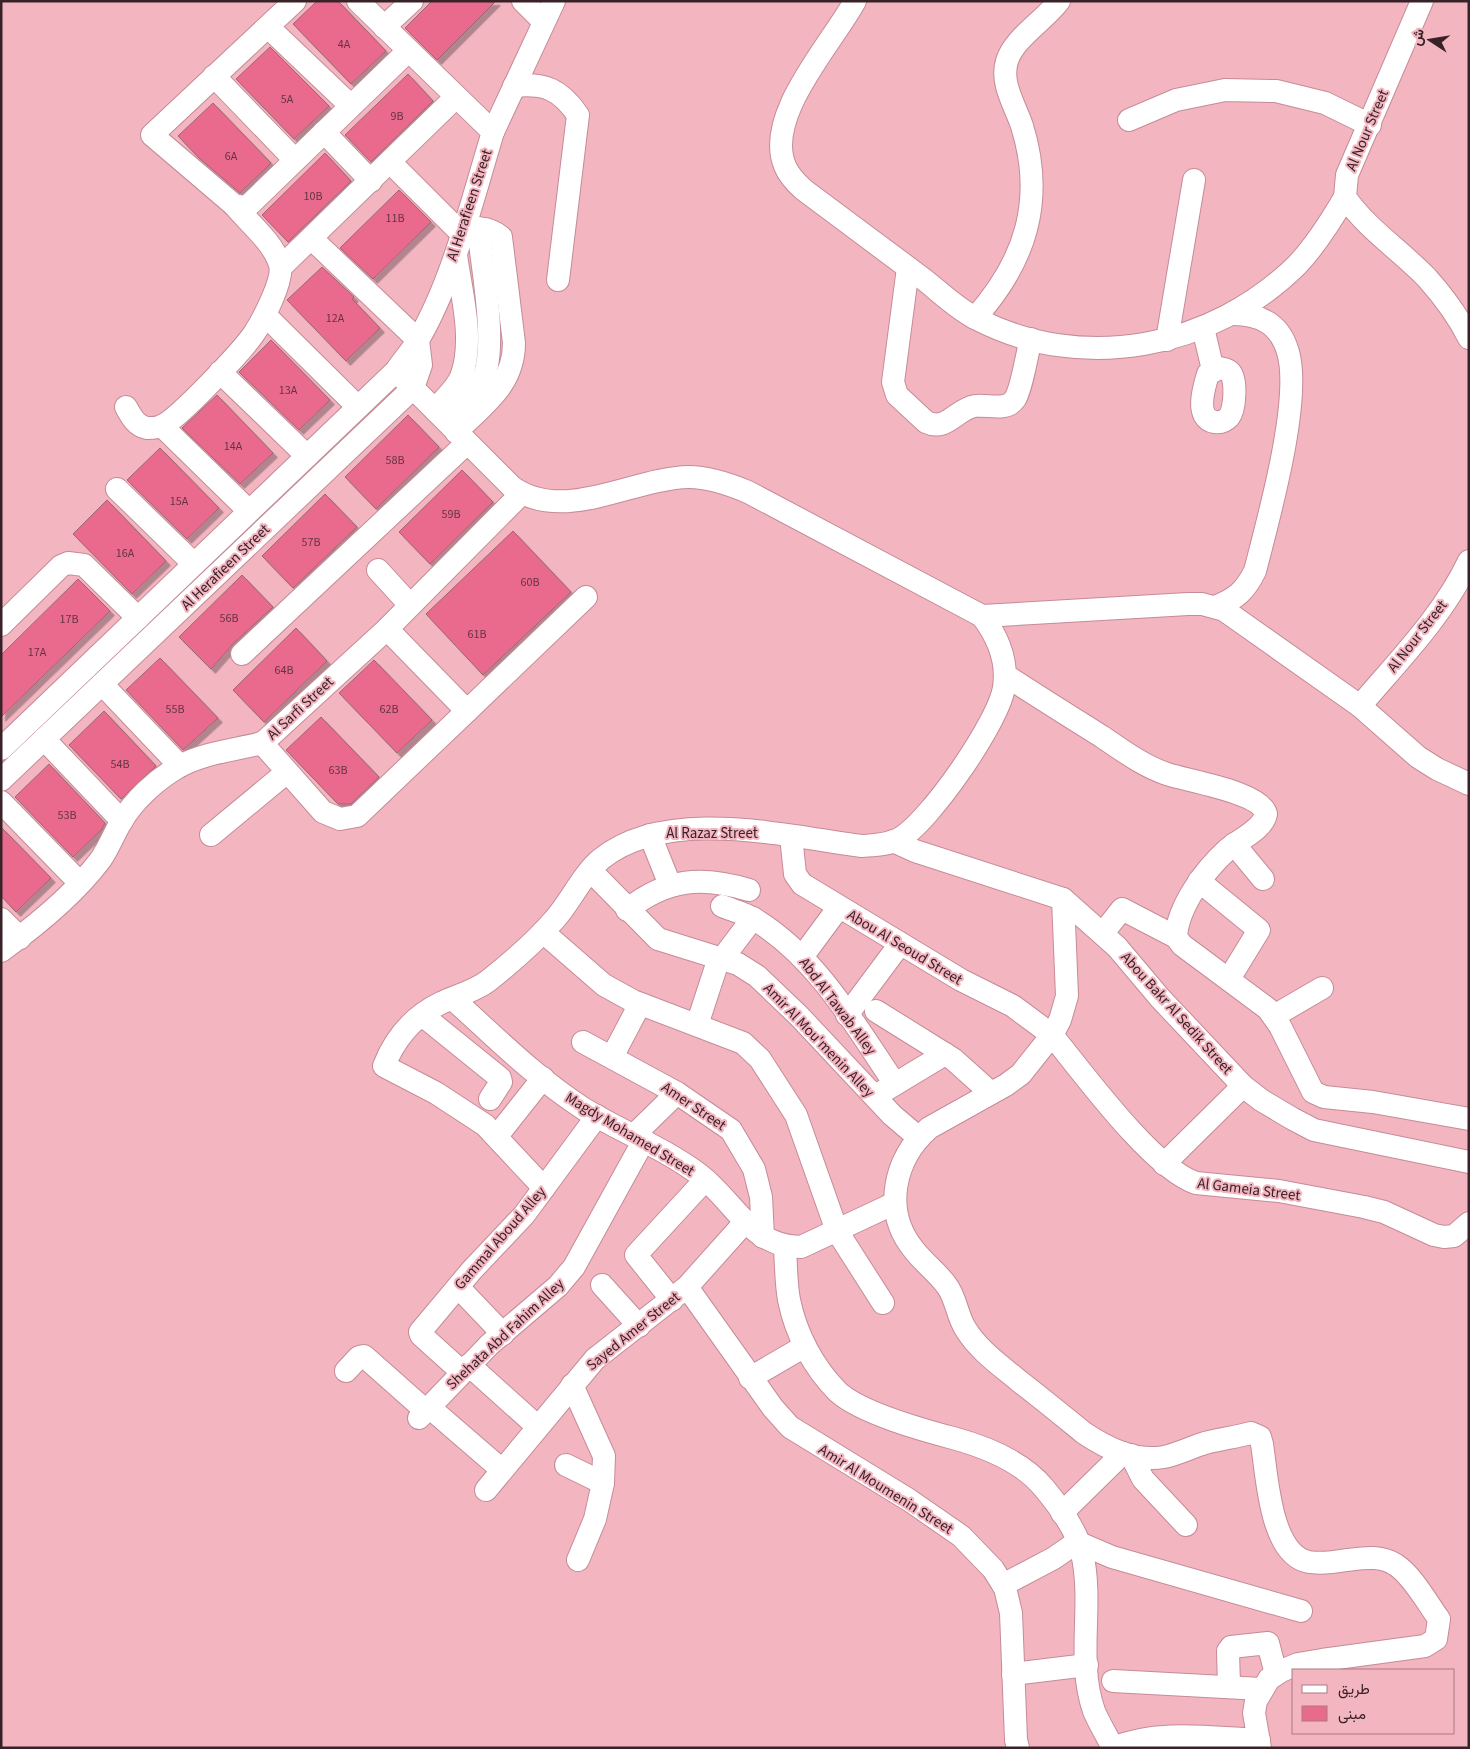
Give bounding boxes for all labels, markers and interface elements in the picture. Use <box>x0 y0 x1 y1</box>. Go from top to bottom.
north arrow <box>1405 15 1455 65</box>
text: ش <box>1407 27 1430 48</box>
house number: 4A <box>338 36 351 53</box>
street label: Al Nour Street <box>1341 86 1394 174</box>
house number: 5A <box>281 91 294 108</box>
house number: 9B <box>390 108 404 125</box>
street label: Al Herafieen Street <box>442 147 497 264</box>
house number: 6A <box>225 148 238 165</box>
house number: 10B <box>304 188 322 205</box>
house number: 11B <box>386 210 404 227</box>
house number: 12A <box>326 310 345 327</box>
house number: 13A <box>279 382 298 399</box>
house number: 14A <box>224 438 243 455</box>
house number: 58B <box>386 452 404 469</box>
house number: 15A <box>170 493 189 510</box>
house number: 59B <box>442 506 460 523</box>
street label: Al Herafieen Street <box>176 519 274 615</box>
house number: 57B <box>302 534 320 551</box>
house number: 16A <box>116 545 135 562</box>
house number: 60B <box>521 574 539 591</box>
street label: Al Nour Street <box>1382 596 1452 677</box>
house number: 56B <box>220 610 238 627</box>
house number: 17B <box>60 611 78 628</box>
house number: 61B <box>468 626 486 643</box>
house number: 17A <box>28 644 47 661</box>
house number: 64B <box>275 662 293 679</box>
street label: Al Sarfi Street <box>262 672 338 745</box>
house number: 55B <box>166 701 184 718</box>
house number: 62B <box>380 701 398 718</box>
house number: 54B <box>111 756 129 773</box>
house number: 63B <box>329 762 347 779</box>
house number: 53B <box>58 807 76 824</box>
street label: Al Razaz Street <box>666 823 758 844</box>
street label: Abou Al Seoud Street <box>843 905 966 990</box>
street label: Abou Bakr Al Sedik Street <box>1116 948 1237 1079</box>
street label: Abd Al Tawab Alley <box>794 953 881 1059</box>
street label: Amir Al Mou'menin Alley <box>758 979 879 1102</box>
street label: Amer Street <box>657 1077 730 1136</box>
street label: Magdy Mohamed Street <box>561 1087 698 1181</box>
street label: Al Gameia Street <box>1196 1173 1302 1206</box>
street label: Gammal Aboud Alley <box>450 1182 551 1294</box>
street label: Shehata Abd Fahim Alley <box>442 1274 569 1395</box>
street label: Sayed Amer Street <box>582 1287 685 1376</box>
street label: Amir Al Moumenin Street <box>814 1439 957 1539</box>
legend <box>1292 1669 1455 1734</box>
text: طريق <box>1338 1679 1370 1700</box>
text: مبنى <box>1338 1704 1366 1725</box>

